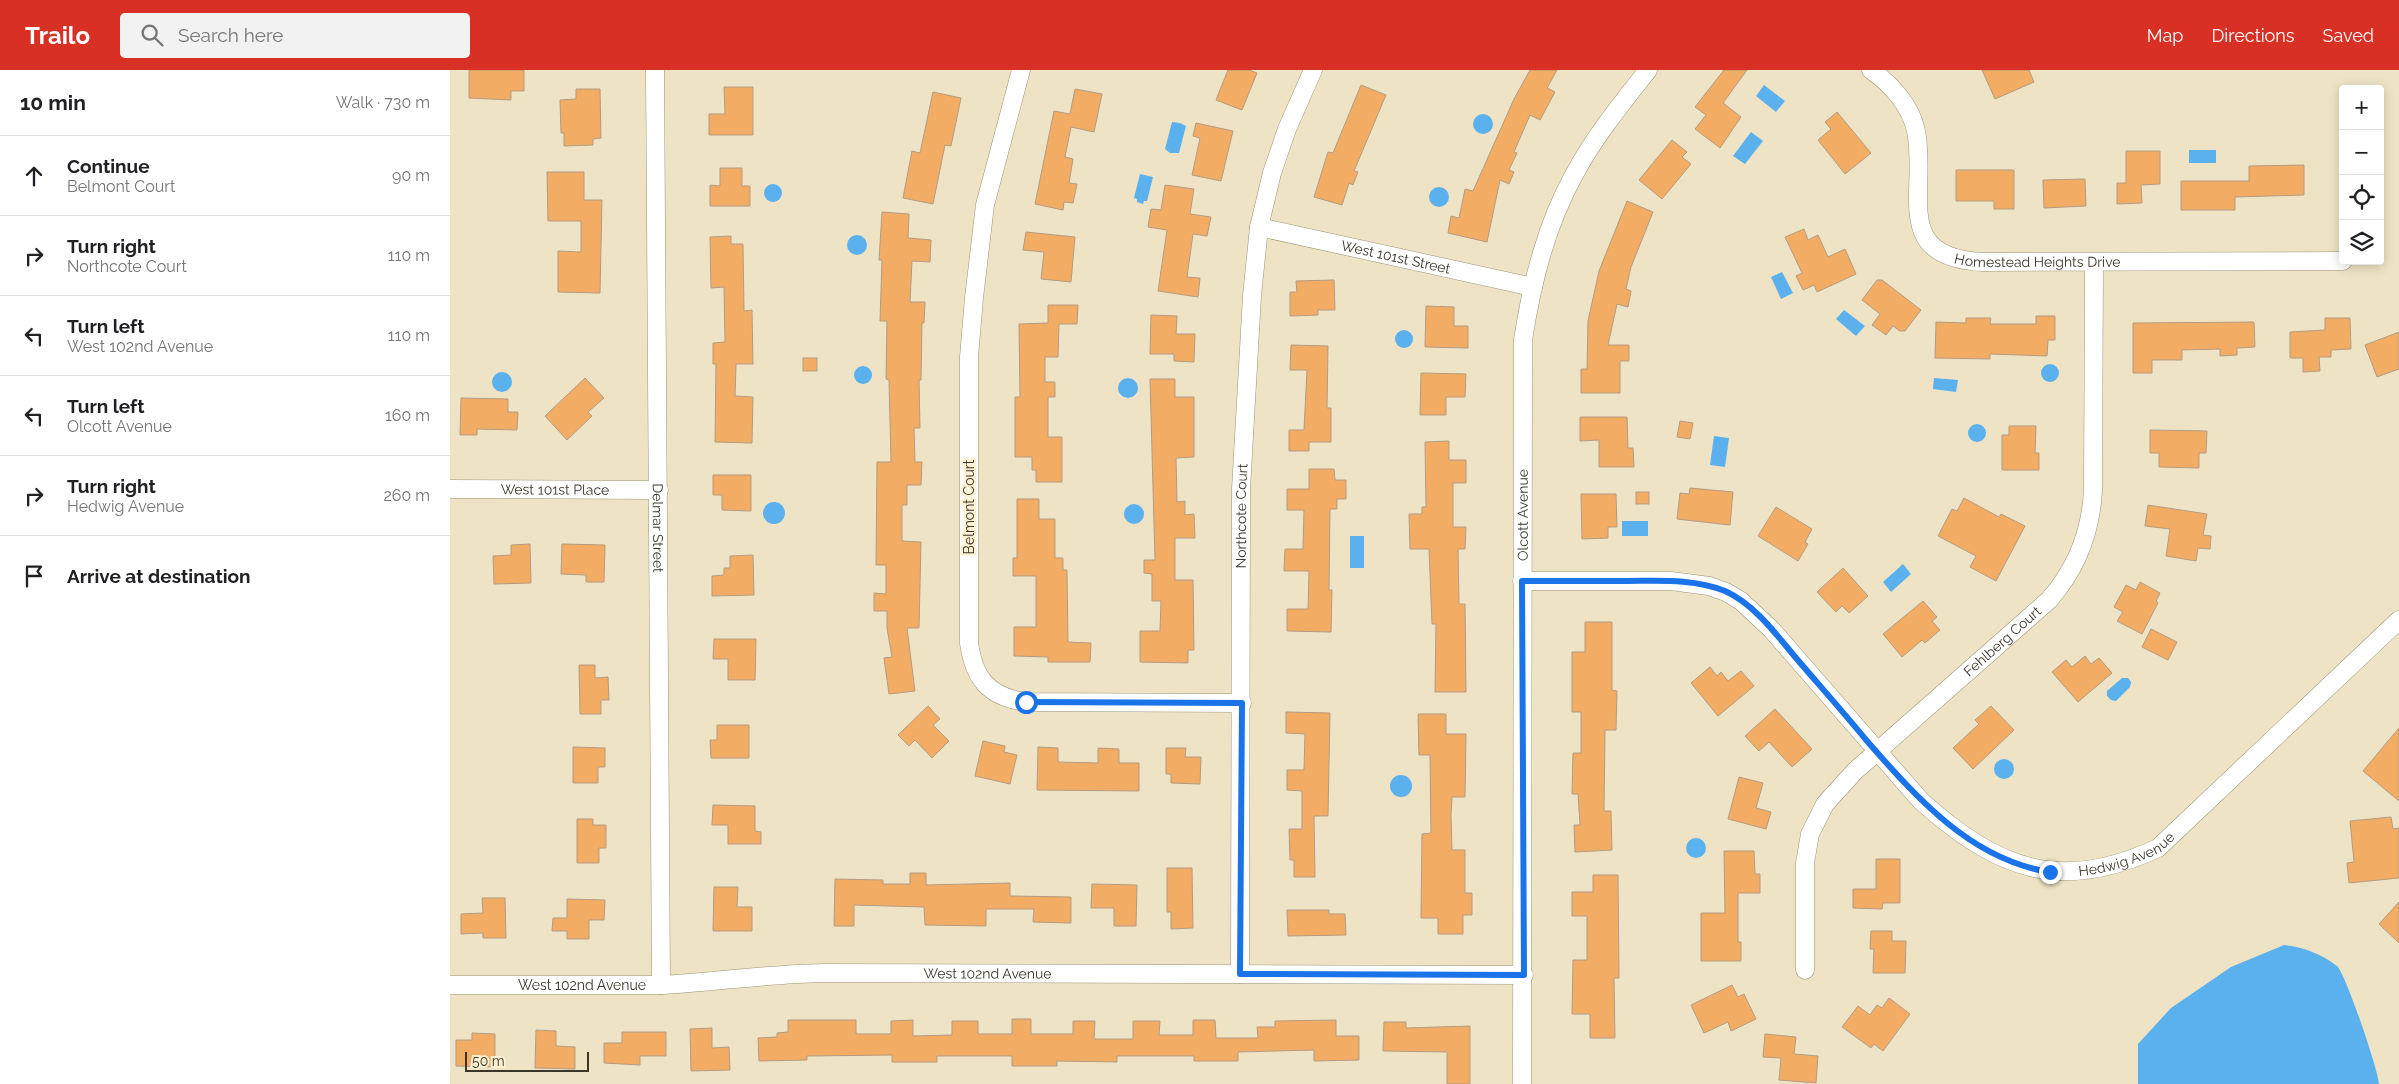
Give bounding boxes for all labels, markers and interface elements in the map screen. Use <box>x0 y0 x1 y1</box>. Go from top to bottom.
search box <box>120 13 470 58</box>
text: Trailo <box>25 21 90 50</box>
icon: search <box>138 21 166 49</box>
text: Search here <box>178 24 283 46</box>
text: Map <box>2147 25 2183 46</box>
text: Directions <box>2211 25 2295 46</box>
text: Saved <box>2323 25 2374 46</box>
map controls <box>2339 85 2384 265</box>
button: + <box>2339 85 2384 130</box>
text: 10 min <box>20 90 86 115</box>
text: Walk · 730 m <box>336 93 430 112</box>
button: − <box>2339 130 2384 175</box>
text: Continue <box>67 155 150 177</box>
icon: ahead <box>20 162 48 190</box>
text: 90 m <box>392 166 430 185</box>
button: locate <box>2339 175 2384 220</box>
text: Belmont Court <box>67 177 175 196</box>
button: layers <box>2339 220 2384 265</box>
text: Turn right <box>67 235 156 257</box>
street label: West 101st Street <box>1340 237 1452 277</box>
icon: right <box>20 242 48 270</box>
text: 110 m <box>388 246 430 265</box>
street label: Homestead Heights Drive <box>1953 250 2121 270</box>
text: Northcote Court <box>67 257 187 276</box>
text: Turn left <box>67 315 144 337</box>
icon: left <box>20 322 48 350</box>
text: 110 m <box>388 326 430 345</box>
text: West 102nd Avenue <box>67 337 213 356</box>
text: Turn left <box>67 395 144 417</box>
icon: left <box>20 402 48 430</box>
text: 160 m <box>385 406 430 425</box>
text: Olcott Avenue <box>67 417 172 436</box>
street label: Belmont Court <box>961 459 977 554</box>
street label: Northcote Court <box>1233 463 1250 569</box>
street label: Olcott Avenue <box>1515 469 1531 561</box>
text: Turn right <box>67 475 156 497</box>
street label: West 101st Place <box>501 481 609 498</box>
icon: right <box>20 482 48 510</box>
street label: Delmar Street <box>650 483 666 573</box>
text: 260 m <box>383 486 430 505</box>
text: Hedwig Avenue <box>67 497 184 516</box>
icon: arrive <box>20 562 48 590</box>
text: Arrive at destination <box>67 565 251 587</box>
street label: Fehlberg Court <box>1960 603 2045 679</box>
route start <box>1015 691 1038 714</box>
street label: Hedwig Avenue <box>2078 829 2178 879</box>
route end <box>2039 861 2062 884</box>
street label: West 102nd Avenue <box>923 965 1052 982</box>
street label: West 102nd Avenue <box>518 977 646 993</box>
scale bar <box>465 1049 589 1072</box>
text: 50 m <box>472 1053 505 1069</box>

